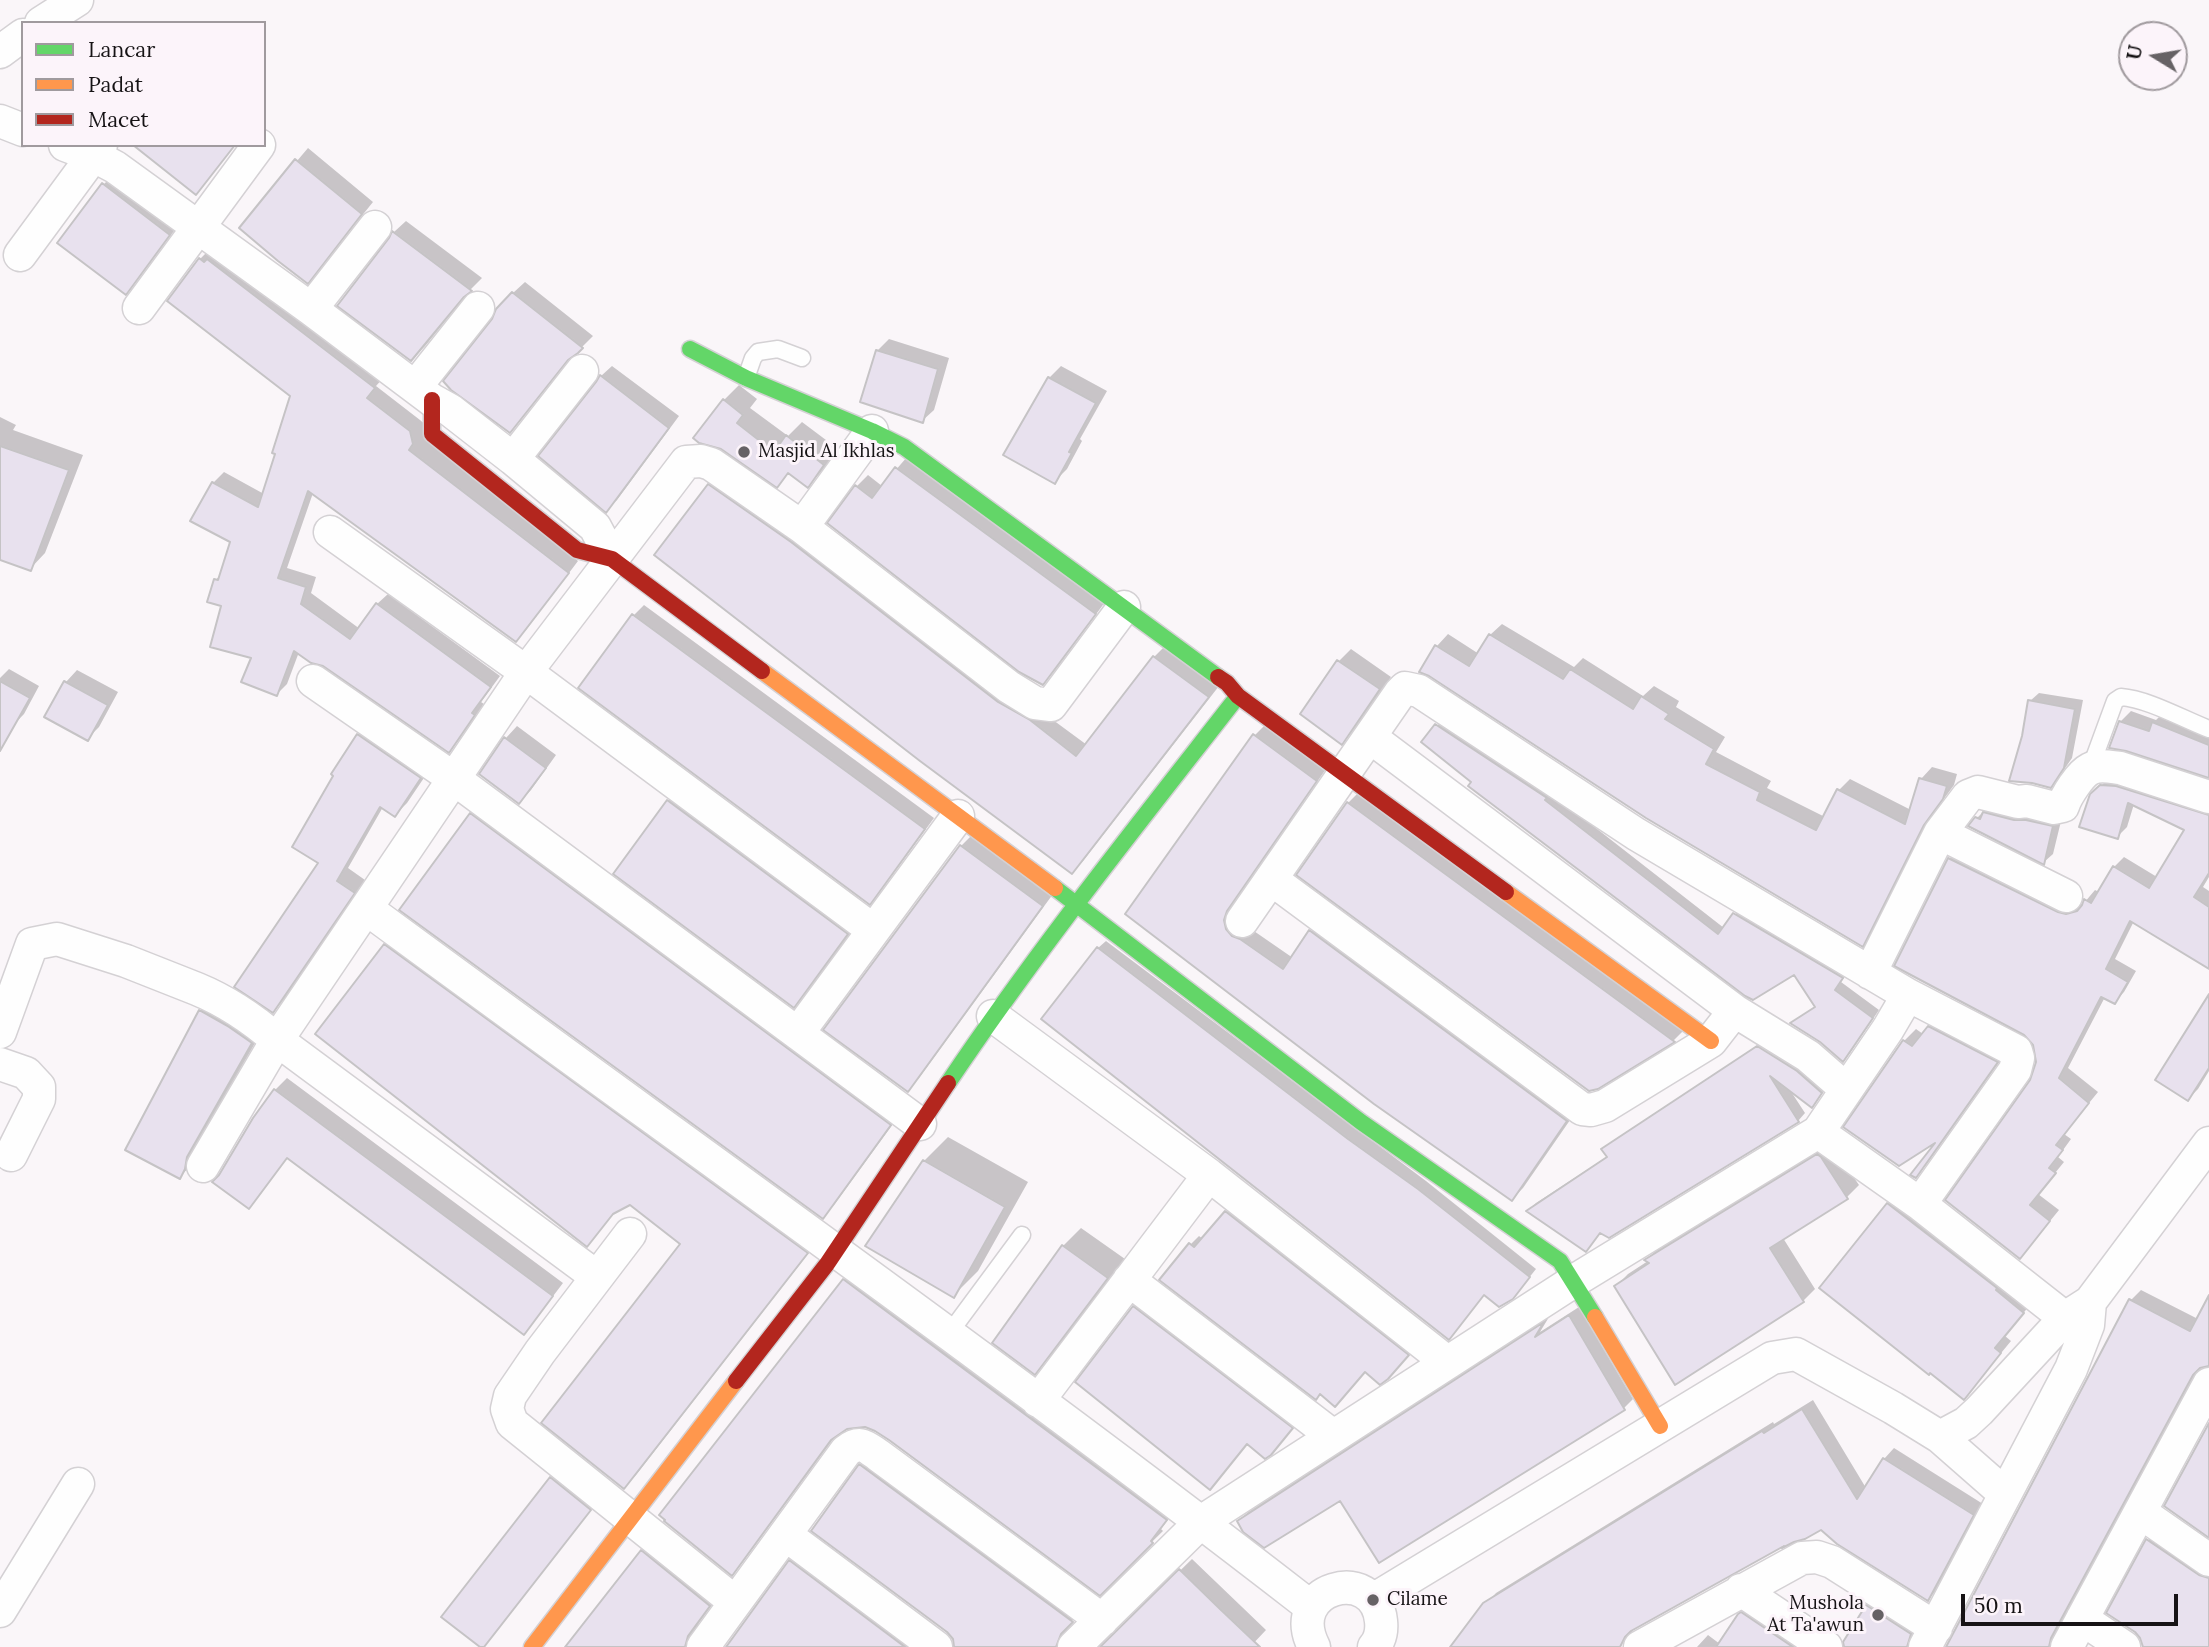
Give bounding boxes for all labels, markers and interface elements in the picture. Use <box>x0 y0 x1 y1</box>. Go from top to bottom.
legend <box>21 21 266 147</box>
north arrow <box>2118 21 2188 91</box>
text: Lancar <box>88 36 155 63</box>
text: U <box>2121 43 2148 62</box>
text: Padat <box>88 71 143 98</box>
text: Macet <box>88 106 149 133</box>
place label: Masjid Al Ikhlas <box>758 441 894 463</box>
marker: Masjid Al Ikhlas <box>736 444 752 460</box>
scale bar <box>1964 1580 2181 1624</box>
place label: Cilame <box>1387 1589 1448 1611</box>
marker: Cilame <box>1365 1592 1381 1608</box>
text: 50 m <box>1974 1592 2023 1619</box>
place label: Mushola At Ta'awun <box>1767 1593 1864 1637</box>
marker: Mushola At Ta'awun <box>1870 1607 1886 1623</box>

